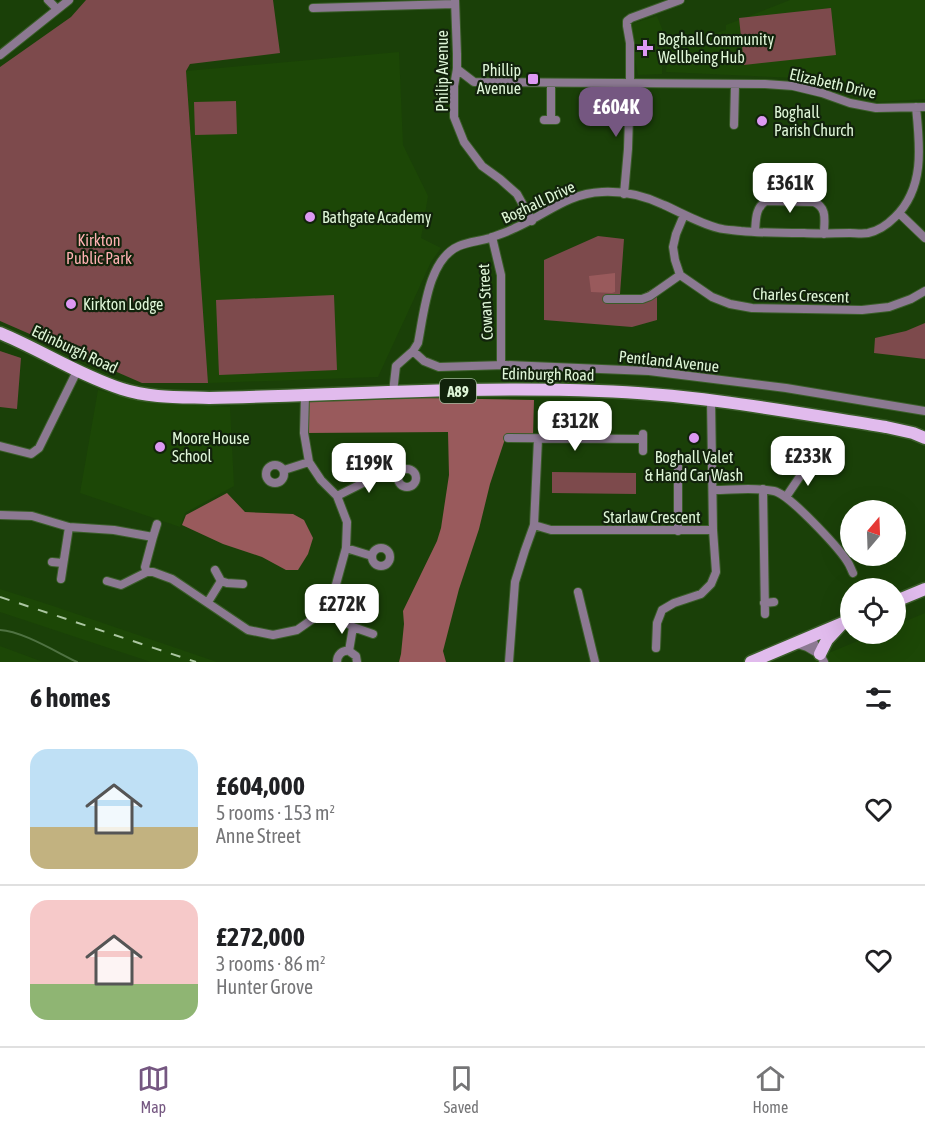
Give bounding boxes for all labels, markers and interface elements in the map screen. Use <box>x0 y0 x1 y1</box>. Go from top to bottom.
street label: Philip Avenue <box>433 30 452 112</box>
place label: Boghall Community Wellbeing Hub <box>658 30 774 67</box>
marker: Boghall Community Wellbeing Hub <box>636 39 654 57</box>
place label: Phillip Avenue <box>477 61 521 97</box>
street label: Elizabeth Drive <box>788 64 878 102</box>
marker: Phillip Avenue <box>526 72 540 86</box>
pin: £604K <box>574 87 658 138</box>
text: £604K <box>593 95 639 118</box>
place label: Boghall Parish Church <box>774 103 854 139</box>
marker: Boghall Parish Church <box>755 114 769 128</box>
pin: £361K <box>748 163 832 214</box>
text: £361K <box>767 171 813 194</box>
street label: Boghall Drive <box>498 177 578 228</box>
place label: Bathgate Academy <box>322 208 432 227</box>
marker: Bathgate Academy <box>303 210 317 224</box>
park label: Kirkton Public Park <box>66 231 132 267</box>
street label: Cowan Street <box>474 263 496 341</box>
street label: Charles Crescent <box>752 284 850 306</box>
place label: Kirkton Lodge <box>83 295 163 314</box>
marker: Kirkton Lodge <box>64 297 78 311</box>
street label: Edinburgh Road <box>29 321 121 378</box>
street label: Pentland Avenue <box>618 347 720 375</box>
street label: Edinburgh Road <box>501 364 595 385</box>
road number: A89 <box>440 379 476 403</box>
pin: £312K <box>533 401 617 452</box>
text: £312K <box>552 409 598 432</box>
place label: Moore House School <box>172 429 249 465</box>
marker: Boghall Valet & Hand Car Wash <box>687 431 701 445</box>
pin: £233K <box>766 436 850 487</box>
marker: Moore House School <box>153 440 167 454</box>
pin: £199K <box>327 443 411 494</box>
text: £233K <box>785 444 831 467</box>
place label: Boghall Valet & Hand Car Wash <box>645 448 743 484</box>
text: £199K <box>346 451 392 474</box>
north arrow <box>840 500 906 566</box>
map controls <box>840 500 906 644</box>
street label: Starlaw Crescent <box>603 508 701 526</box>
button: locate <box>840 578 906 644</box>
pin: £272K <box>300 584 384 635</box>
text: £272K <box>319 592 365 615</box>
icon: filters <box>862 682 895 715</box>
text: 6 homes <box>30 683 110 713</box>
text: £604,000 <box>216 771 305 801</box>
icon: home <box>78 773 150 845</box>
icon: heart <box>862 793 895 826</box>
text: 5 rooms · 153 m² <box>216 801 335 824</box>
text: Anne Street <box>216 824 301 847</box>
text: £272,000 <box>216 922 305 952</box>
icon: home <box>78 924 150 996</box>
icon: heart <box>862 944 895 977</box>
text: 3 rooms · 86 m² <box>216 952 326 975</box>
text: Hunter Grove <box>216 975 313 998</box>
tab: Map <box>137 1062 170 1116</box>
tab: Saved <box>444 1062 479 1116</box>
tab: Home <box>753 1062 788 1116</box>

